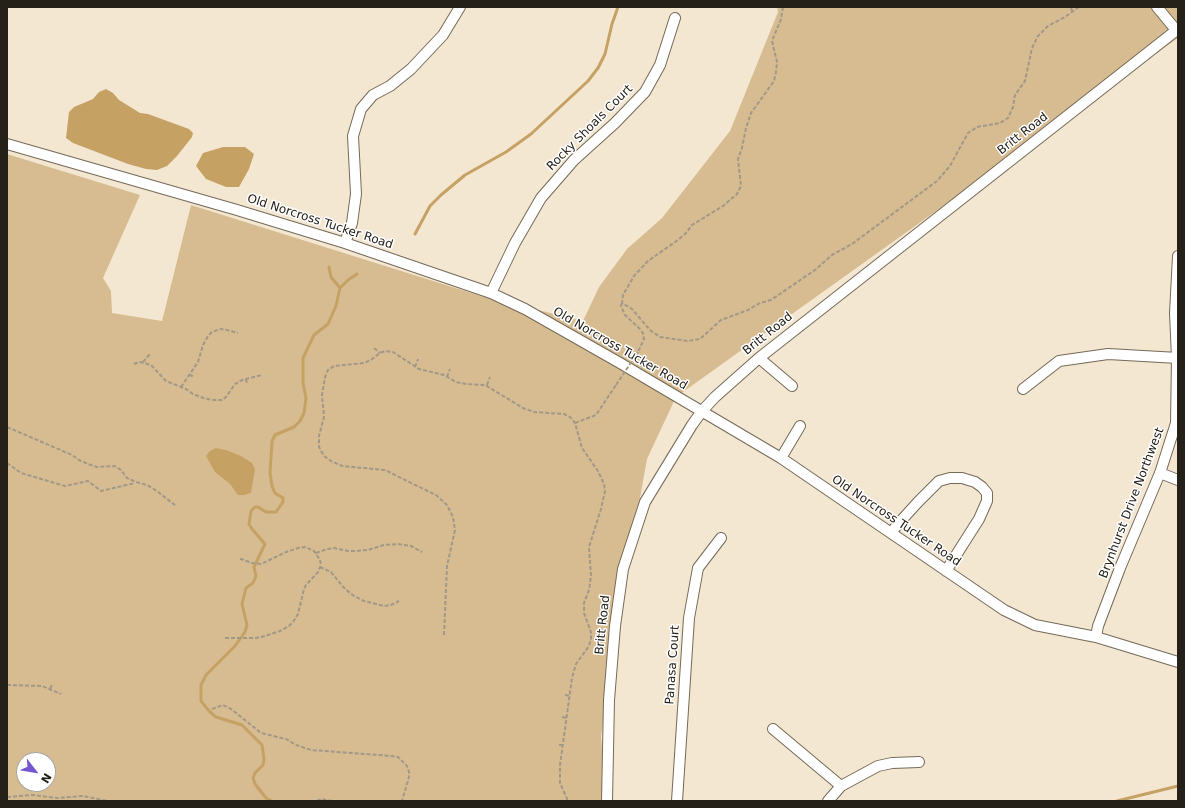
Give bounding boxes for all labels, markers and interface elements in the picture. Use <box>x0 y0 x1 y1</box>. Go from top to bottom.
street label: Rocky Shoals Court <box>544 82 636 174</box>
street label: Britt Road <box>995 110 1051 158</box>
street label: Old Norcross Tucker Road <box>245 192 395 252</box>
street label: Old Norcross Tucker Road <box>550 305 690 393</box>
street label: Britt Road <box>740 310 796 358</box>
street label: Brynhurst Drive Northwest <box>1097 426 1167 580</box>
street label: Old Norcross Tucker Road <box>829 472 963 570</box>
street label: Britt Road <box>593 594 613 656</box>
street label: Panasa Court <box>663 625 683 705</box>
north arrow <box>16 752 56 792</box>
text: N <box>38 771 54 785</box>

